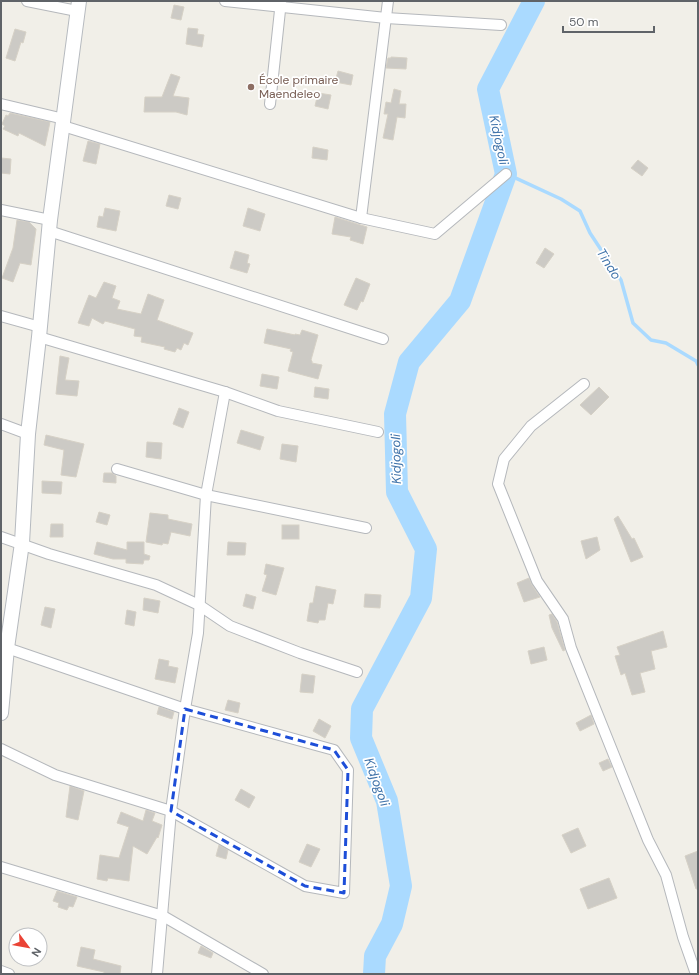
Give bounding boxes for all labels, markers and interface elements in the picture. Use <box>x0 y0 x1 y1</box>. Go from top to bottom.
scale bar <box>563 8 654 34</box>
text: 50 m <box>569 14 598 30</box>
place label: École primaire Maendeleo <box>259 72 339 102</box>
marker: École primaire Maendeleo <box>246 82 256 92</box>
water label: Kidjogoli <box>485 114 513 167</box>
water label: Tindo <box>593 245 625 283</box>
water label: Kidjogoli <box>387 433 405 484</box>
water label: Kidjogoli <box>360 755 394 809</box>
north arrow <box>8 927 48 967</box>
text: N <box>28 945 45 959</box>

